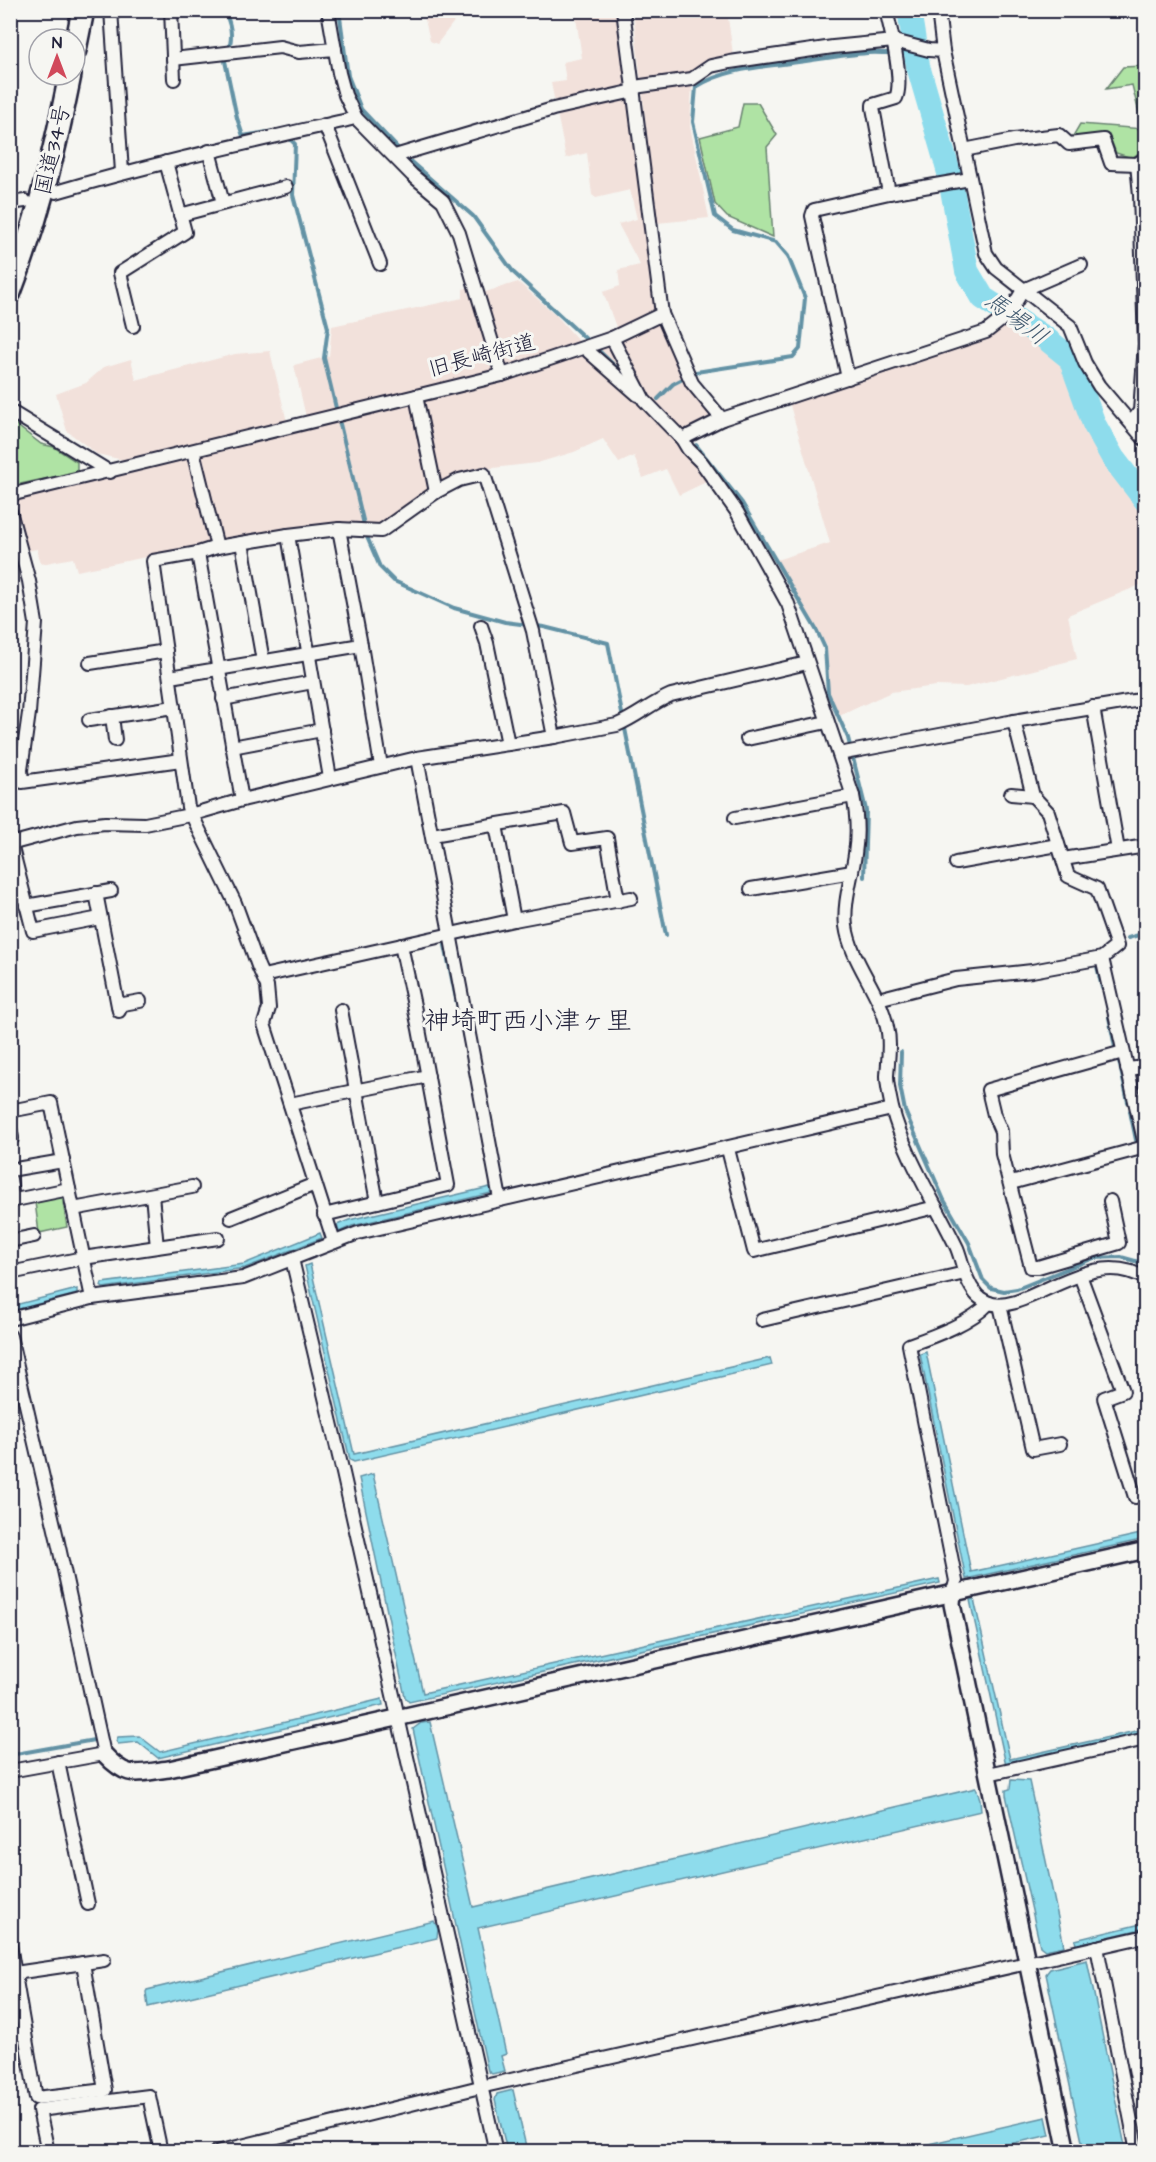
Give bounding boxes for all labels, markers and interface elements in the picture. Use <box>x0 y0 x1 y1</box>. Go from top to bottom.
north arrow <box>27 27 87 87</box>
text: N <box>52 32 62 54</box>
street label: 国道34号 <box>28 102 78 198</box>
water label: 馬場川 <box>977 284 1055 354</box>
street label: 旧長崎街道 <box>425 327 539 385</box>
district label: 神埼町西小津ヶ里 <box>424 1003 632 1039</box>

